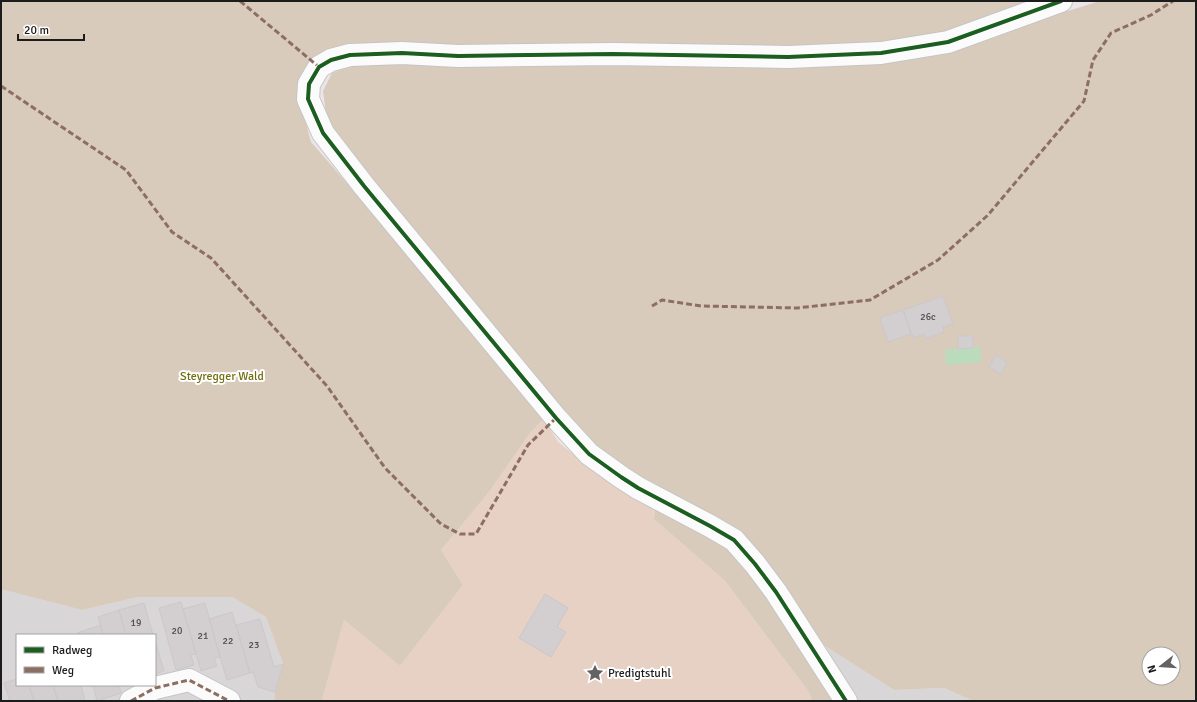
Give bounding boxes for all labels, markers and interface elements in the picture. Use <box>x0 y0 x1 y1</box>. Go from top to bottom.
scale bar <box>18 16 84 42</box>
text: 20 m <box>24 23 49 38</box>
house number: 26c <box>920 311 936 323</box>
park label: Steyregger Wald <box>180 369 264 384</box>
house number: 19 <box>131 617 141 629</box>
house number: 20 <box>172 625 182 637</box>
house number: 21 <box>198 630 208 642</box>
legend <box>16 634 156 686</box>
house number: 22 <box>223 635 233 647</box>
house number: 23 <box>249 639 259 651</box>
text: Radweg <box>52 643 92 658</box>
north arrow <box>1141 646 1181 686</box>
text: Weg <box>52 663 74 678</box>
place icon: Predigtstuhl <box>585 663 605 683</box>
text: N <box>1145 663 1159 674</box>
place label: Predigtstuhl <box>608 666 671 681</box>

